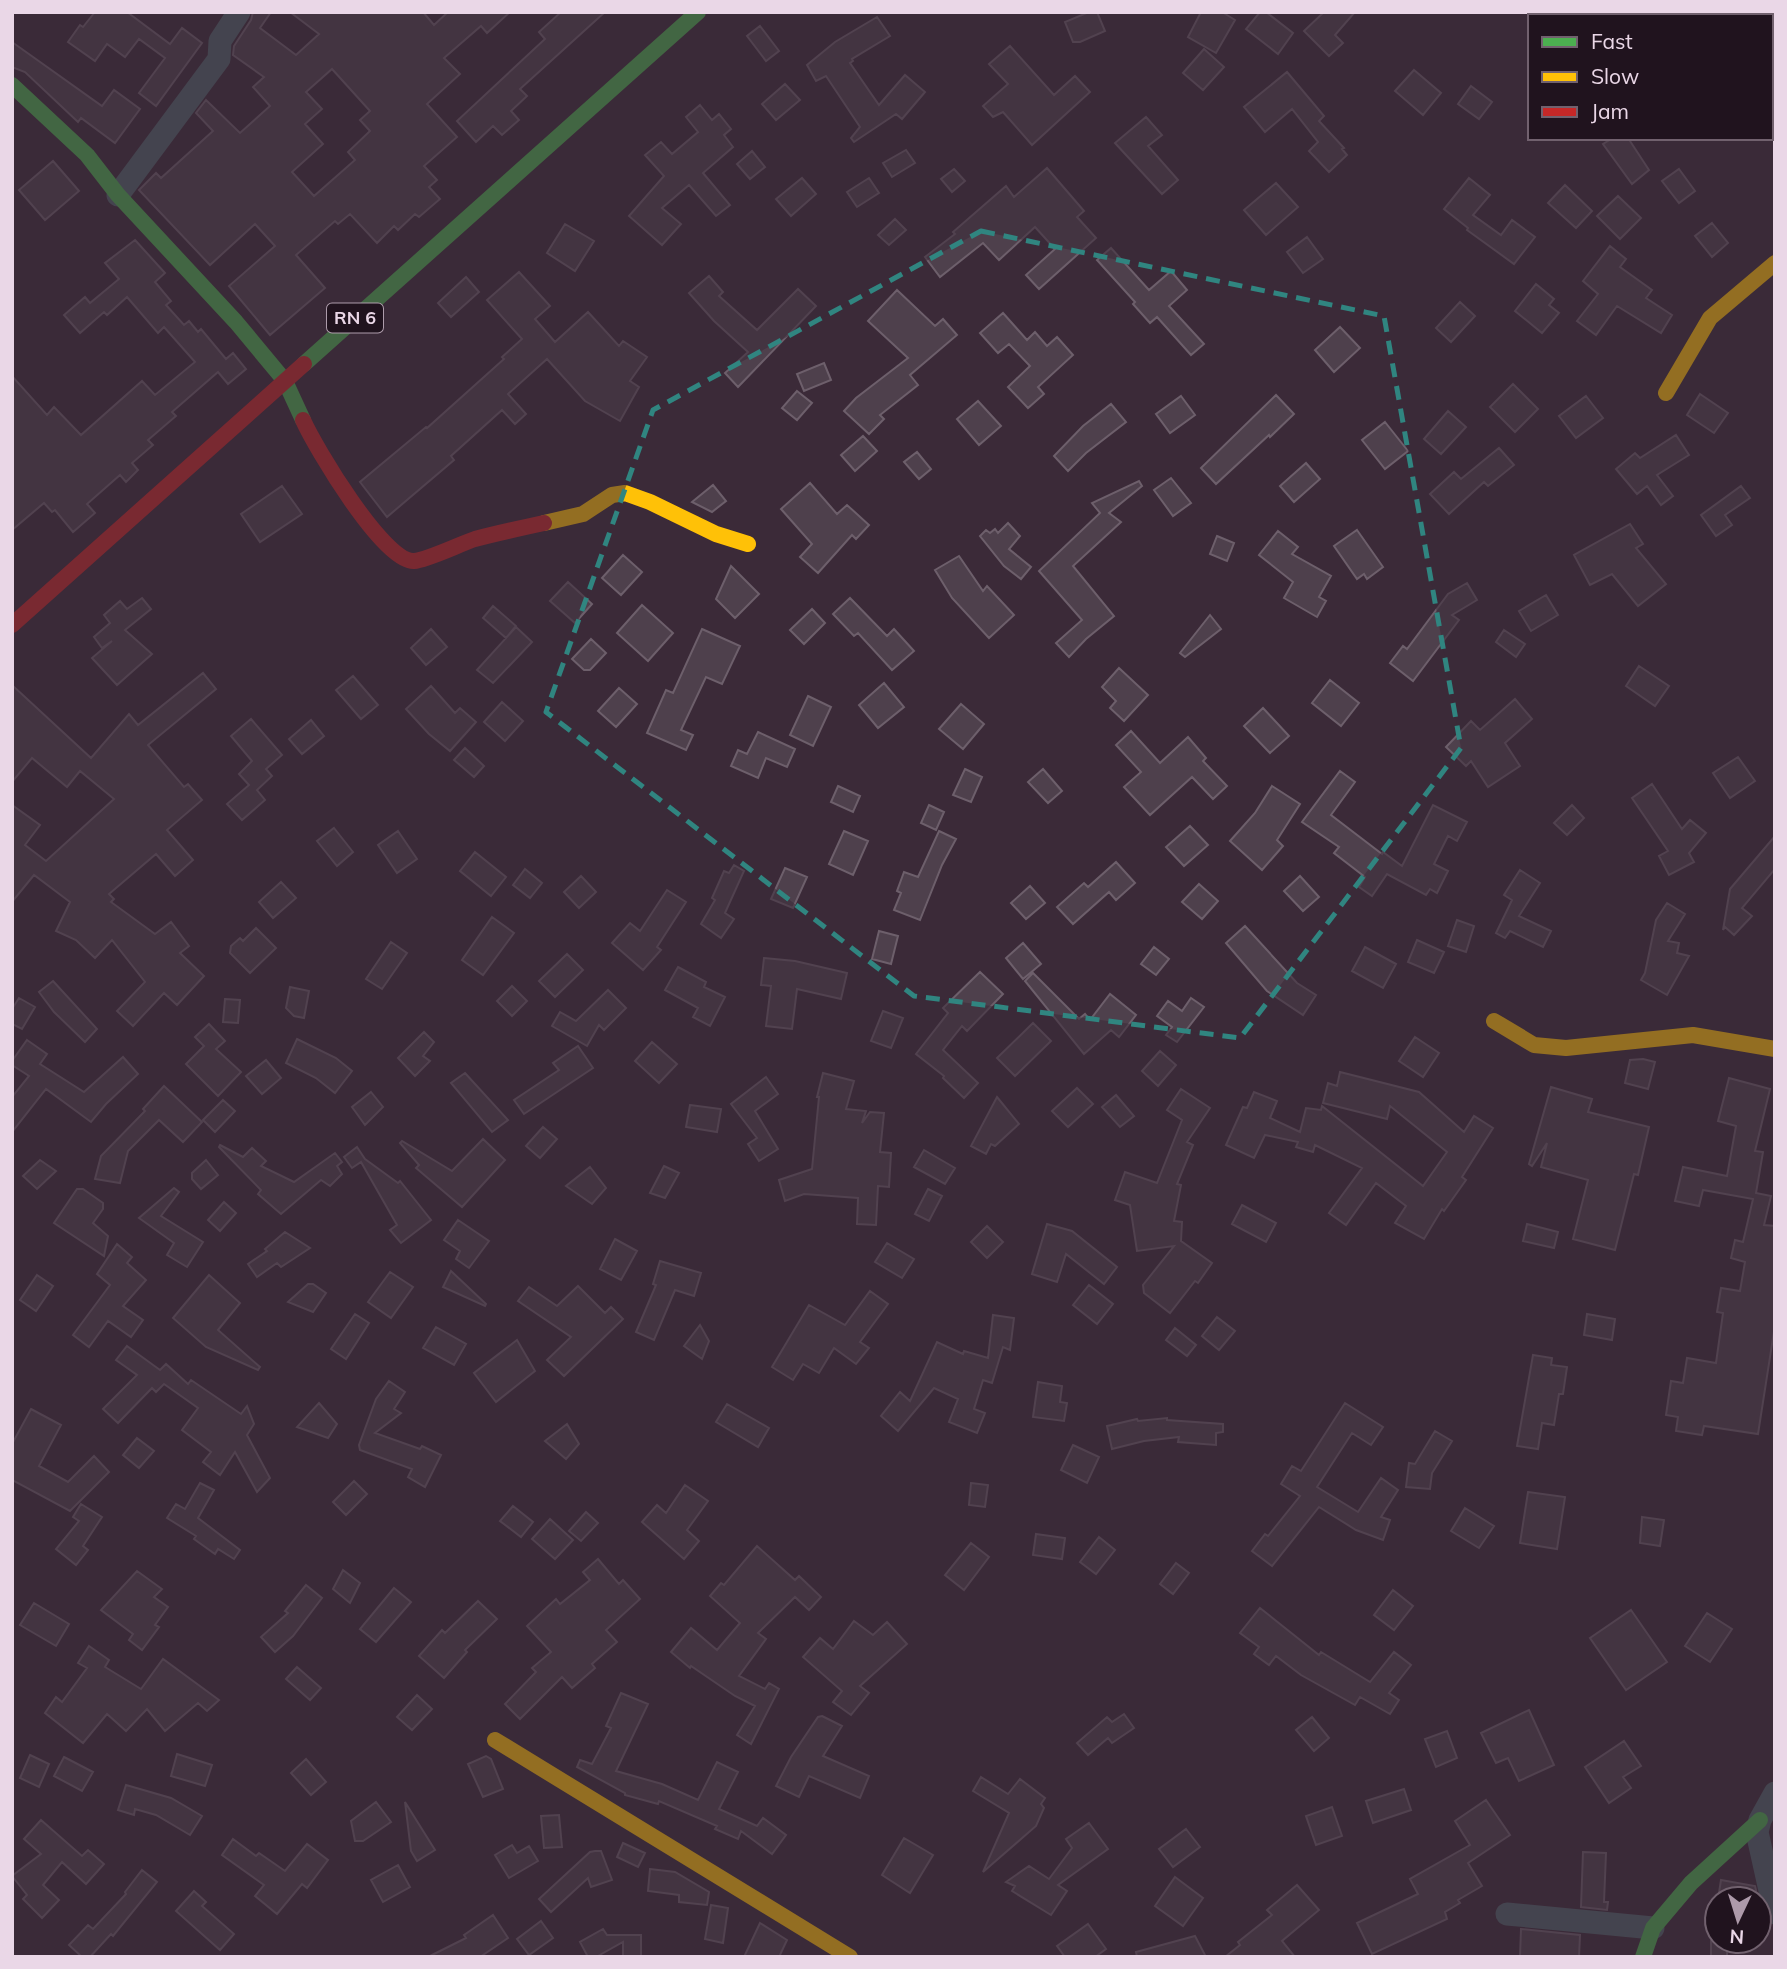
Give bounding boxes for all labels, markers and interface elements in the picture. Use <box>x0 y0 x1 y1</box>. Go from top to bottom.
legend <box>1528 14 1773 140</box>
text: Fast <box>1591 28 1633 54</box>
text: Slow <box>1591 63 1639 89</box>
text: Jam <box>1591 98 1629 124</box>
road number: RN 6 <box>327 304 383 332</box>
north arrow <box>1703 1885 1773 1955</box>
text: N <box>1729 1924 1745 1949</box>

